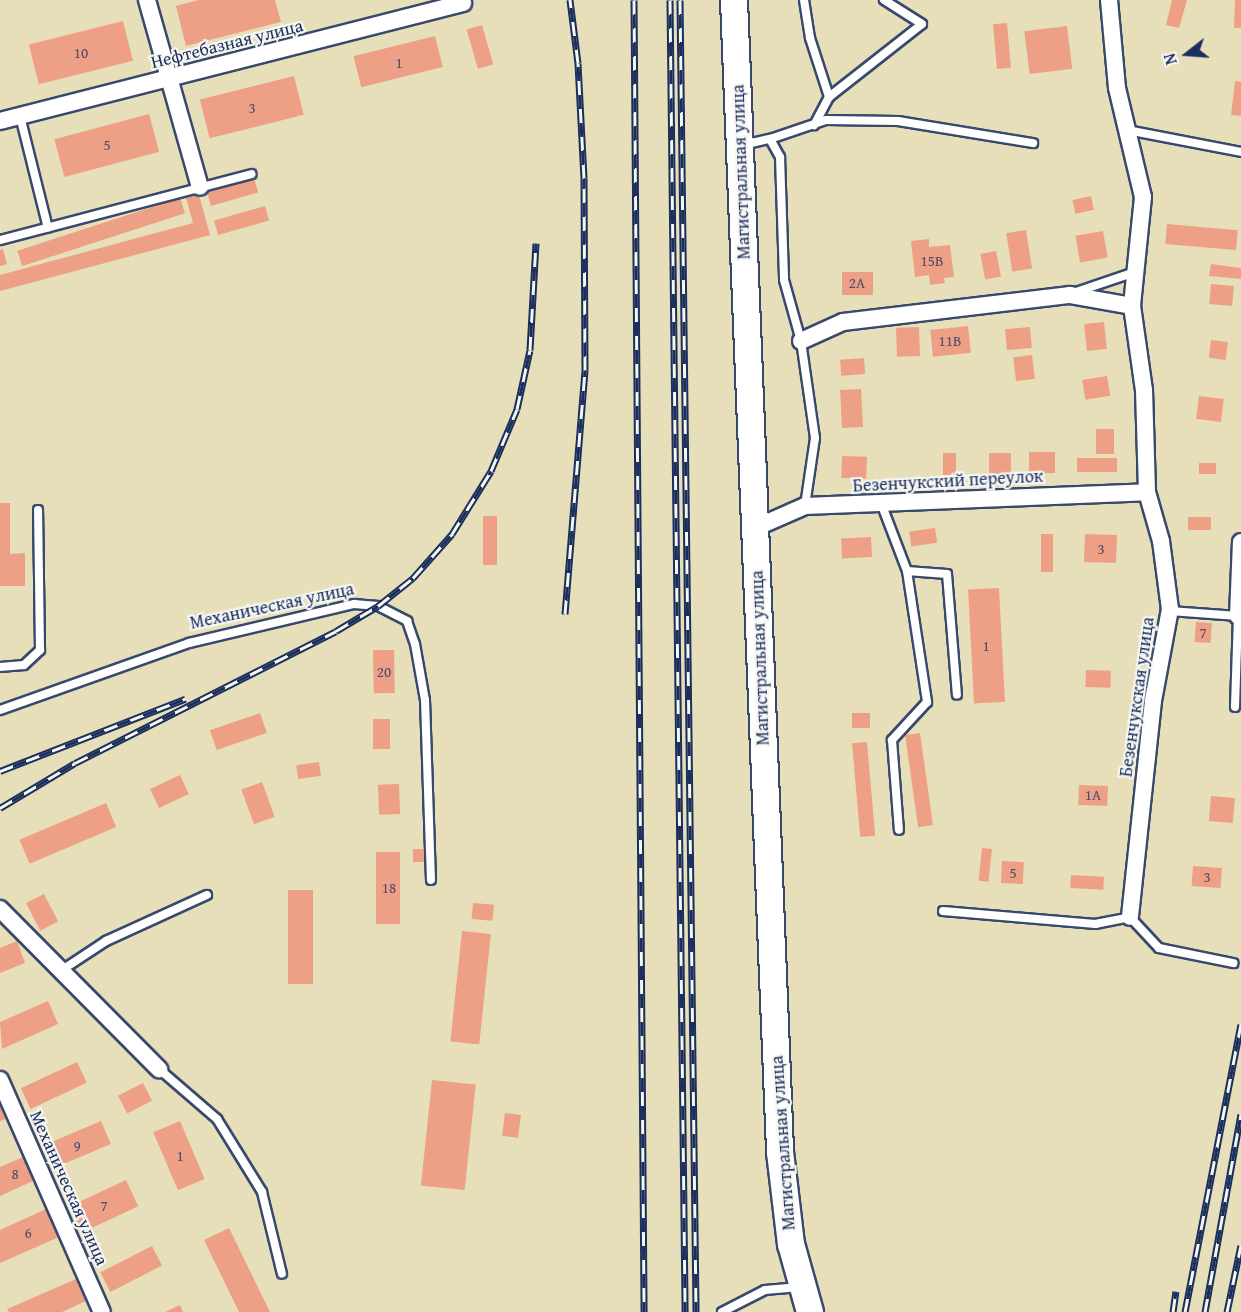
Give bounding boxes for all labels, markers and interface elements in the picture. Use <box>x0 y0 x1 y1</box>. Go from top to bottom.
street label: Нефтебазная улица <box>149 15 305 73</box>
north arrow <box>1157 24 1217 84</box>
house number: 10 <box>74 44 88 62</box>
text: N <box>1157 51 1183 68</box>
house number: 1 <box>395 54 403 72</box>
street label: Магистральная улица <box>727 84 755 260</box>
house number: 3 <box>248 99 256 117</box>
house number: 5 <box>103 136 111 154</box>
house number: 15В <box>921 252 943 270</box>
house number: 2А <box>849 274 865 292</box>
house number: 11В <box>939 332 961 350</box>
street label: Безенчукский переулок <box>852 465 1044 497</box>
house number: 3 <box>1097 540 1105 558</box>
street label: Магистральная улица <box>746 570 774 746</box>
street label: Механическая улица <box>188 578 356 634</box>
street label: Безенчукская улица <box>1115 616 1159 778</box>
house number: 7 <box>1199 624 1207 642</box>
house number: 1 <box>982 637 990 655</box>
house number: 20 <box>377 663 391 681</box>
house number: 1А <box>1085 786 1101 804</box>
house number: 5 <box>1009 864 1017 882</box>
house number: 3 <box>1203 868 1211 886</box>
house number: 18 <box>382 879 396 897</box>
street label: Магистральная улица <box>766 1055 800 1231</box>
street label: Механическая улица <box>25 1107 113 1269</box>
house number: 9 <box>73 1137 81 1155</box>
house number: 1 <box>176 1147 184 1165</box>
house number: 8 <box>11 1165 19 1183</box>
house number: 7 <box>100 1197 108 1215</box>
house number: 6 <box>24 1224 32 1242</box>

